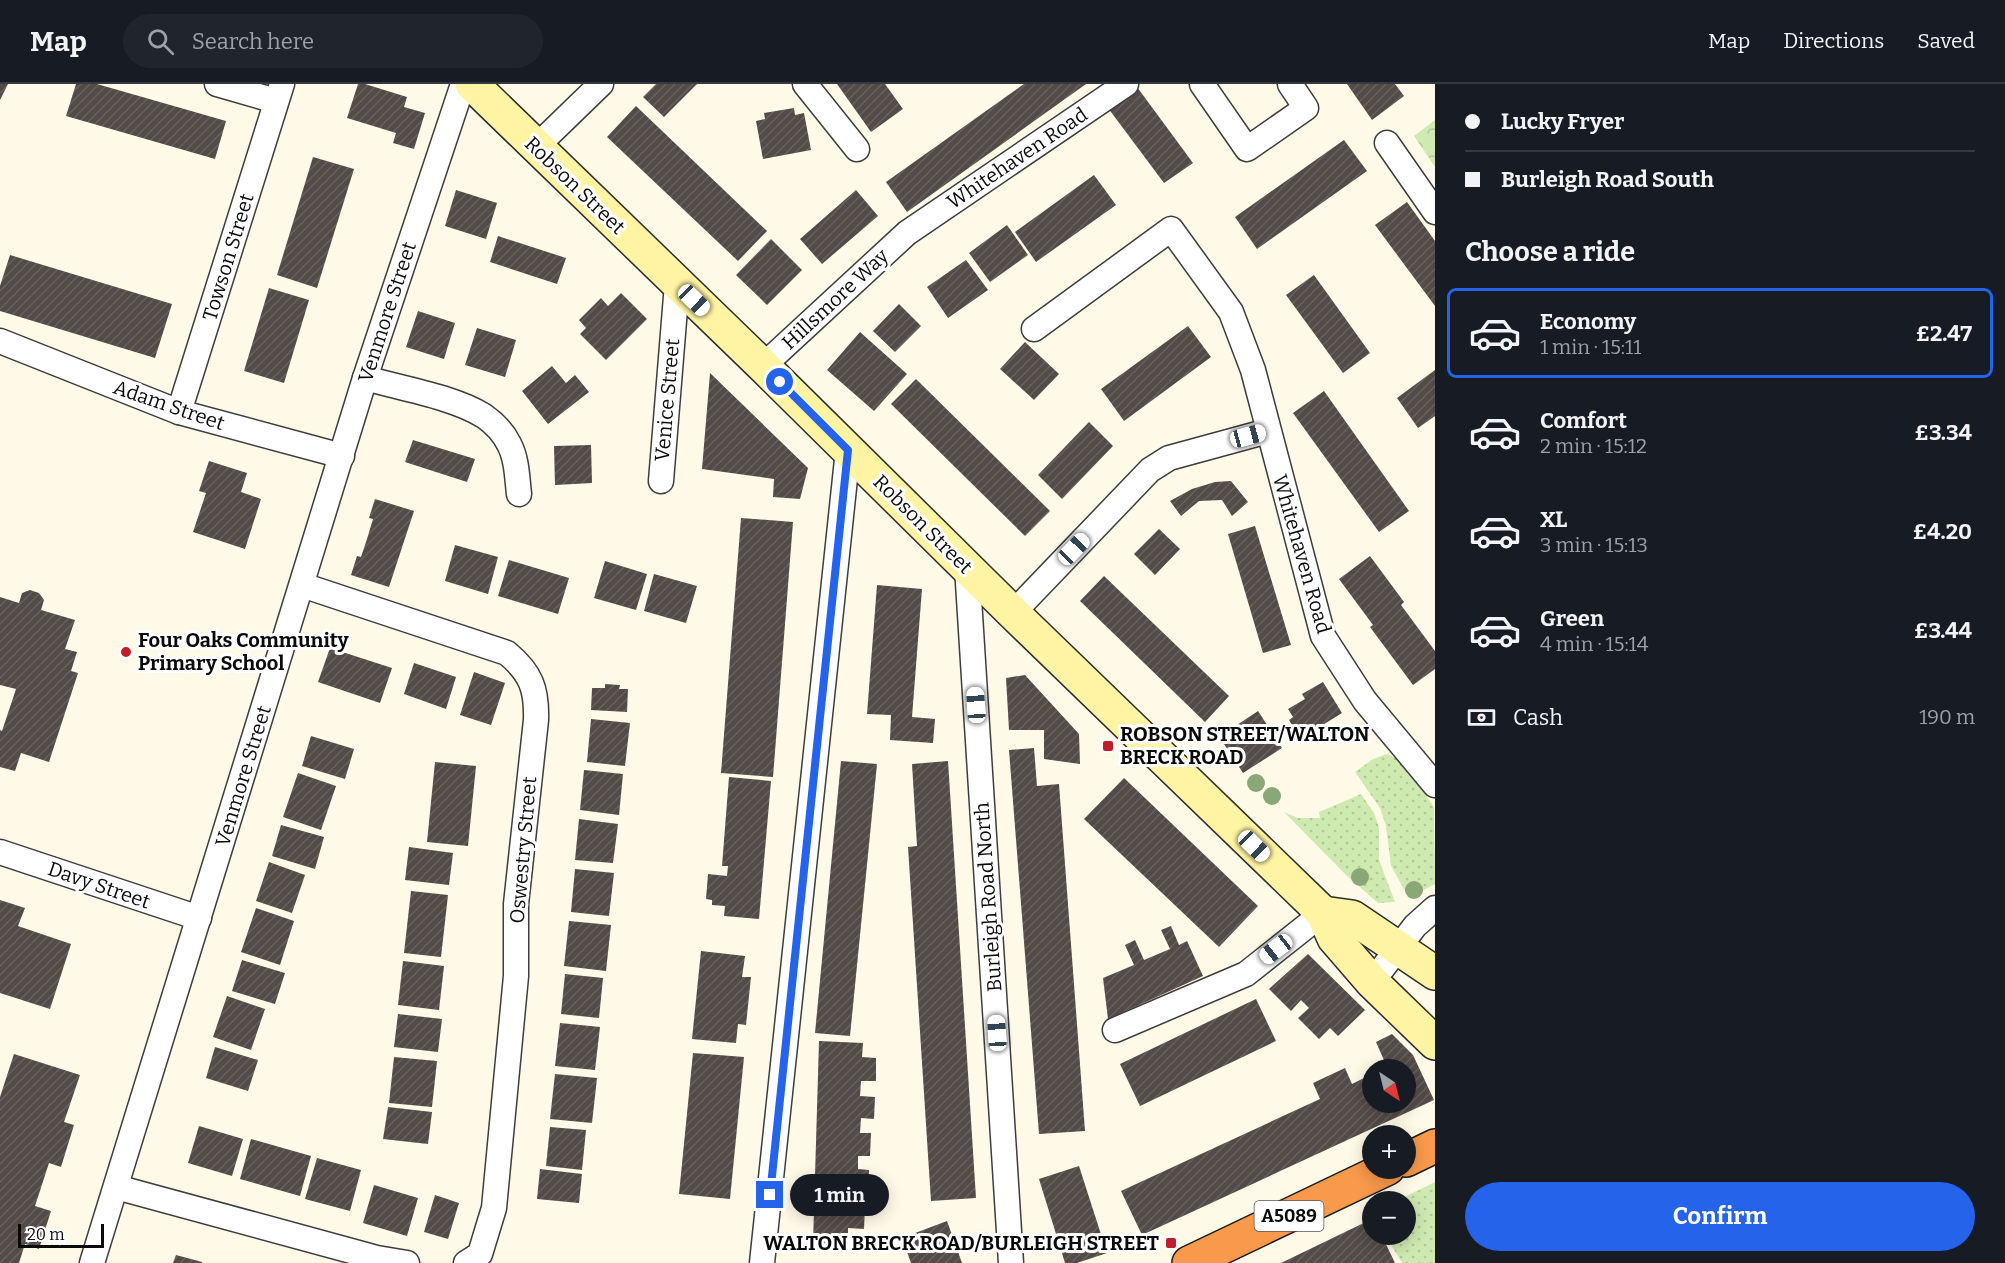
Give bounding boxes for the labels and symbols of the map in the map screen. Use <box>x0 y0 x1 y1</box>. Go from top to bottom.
street label: Whitehaven Road <box>942 102 1092 214</box>
street label: Robson Street <box>520 131 630 239</box>
street label: Towson Street <box>197 191 259 323</box>
street label: Venmore Street <box>353 239 421 385</box>
street label: Hillsmore Way <box>777 243 893 354</box>
car <box>675 281 713 319</box>
street label: Venice Street <box>650 338 684 462</box>
route start <box>766 368 793 395</box>
street label: Adam Street <box>110 375 228 435</box>
car <box>1228 423 1268 449</box>
street label: Robson Street <box>869 470 977 578</box>
street label: Whitehaven Road <box>1268 472 1336 636</box>
car <box>1055 530 1093 568</box>
place label: Four Oaks Community Primary School <box>138 628 350 675</box>
marker: Four Oaks Community Primary School <box>119 645 133 659</box>
car <box>966 686 986 724</box>
street label: Venmore Street <box>210 703 276 849</box>
place label: ROBSON STREET/WALTON BRECK ROAD <box>1120 722 1370 769</box>
marker: ROBSON STREET/WALTON BRECK ROAD <box>1101 739 1115 753</box>
street label: Oswestry Street <box>505 775 541 925</box>
street label: Burleigh Road North <box>969 801 1007 993</box>
car <box>1235 827 1273 865</box>
street label: Davy Street <box>45 856 153 914</box>
car <box>1256 931 1296 967</box>
car <box>987 1014 1007 1052</box>
north arrow <box>1362 1059 1416 1113</box>
callout: 1 min <box>791 1174 890 1216</box>
route end <box>756 1181 783 1208</box>
road number: A5089 <box>1254 1201 1324 1231</box>
scale bar <box>18 1221 104 1248</box>
place label: WALTON BRECK ROAD/BURLEIGH STREET <box>763 1231 1159 1255</box>
marker: WALTON BRECK ROAD/BURLEIGH STREET <box>1164 1236 1178 1250</box>

